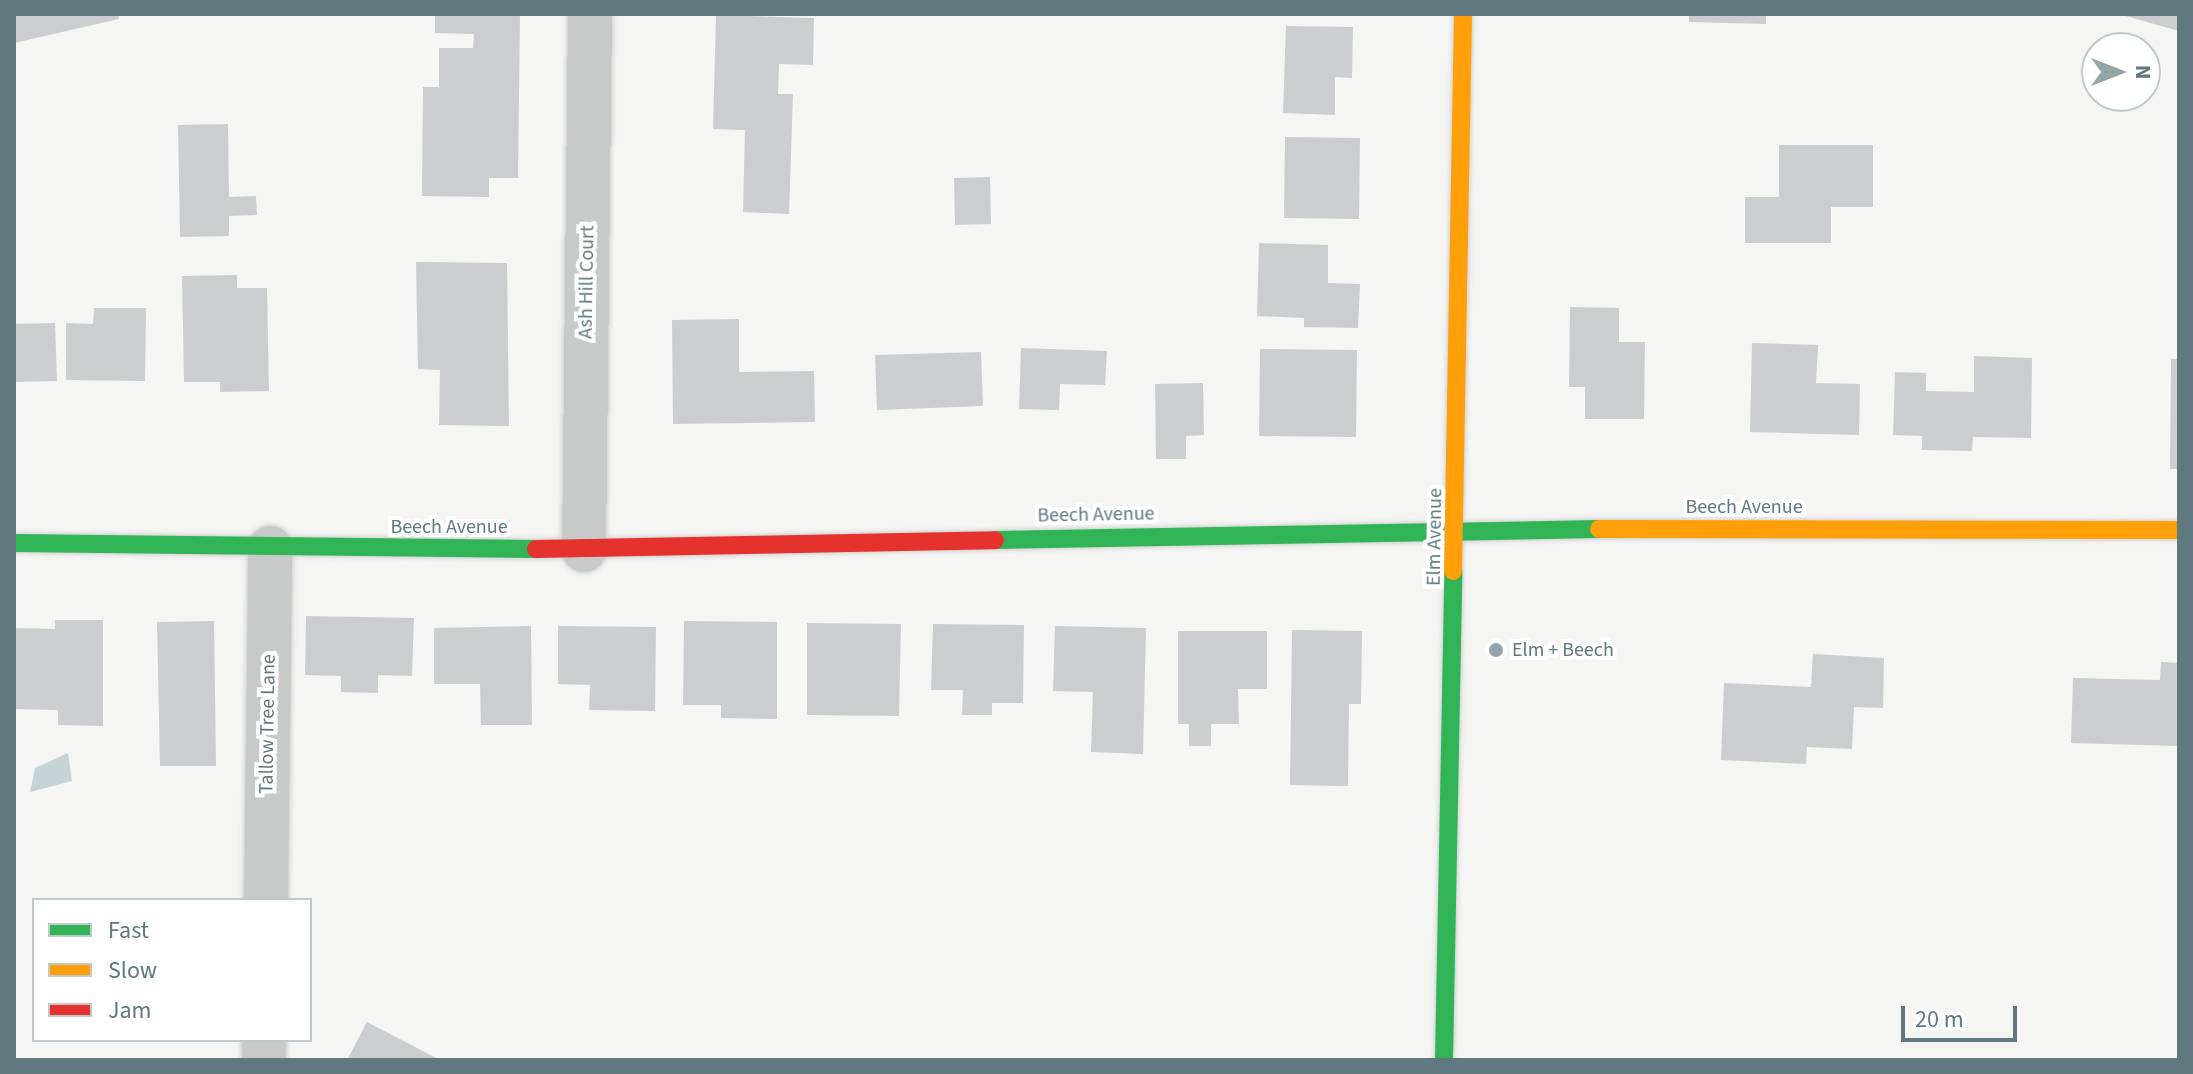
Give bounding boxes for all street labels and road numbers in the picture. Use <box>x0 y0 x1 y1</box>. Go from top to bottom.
street label: Ash Hill Court <box>574 225 600 339</box>
street label: Elm Avenue <box>1422 488 1448 586</box>
street label: Beech Avenue <box>1685 495 1803 519</box>
street label: Beech Avenue <box>1037 502 1155 528</box>
street label: Beech Avenue <box>390 515 508 539</box>
street label: Tallow Tree Lane <box>255 654 281 794</box>

